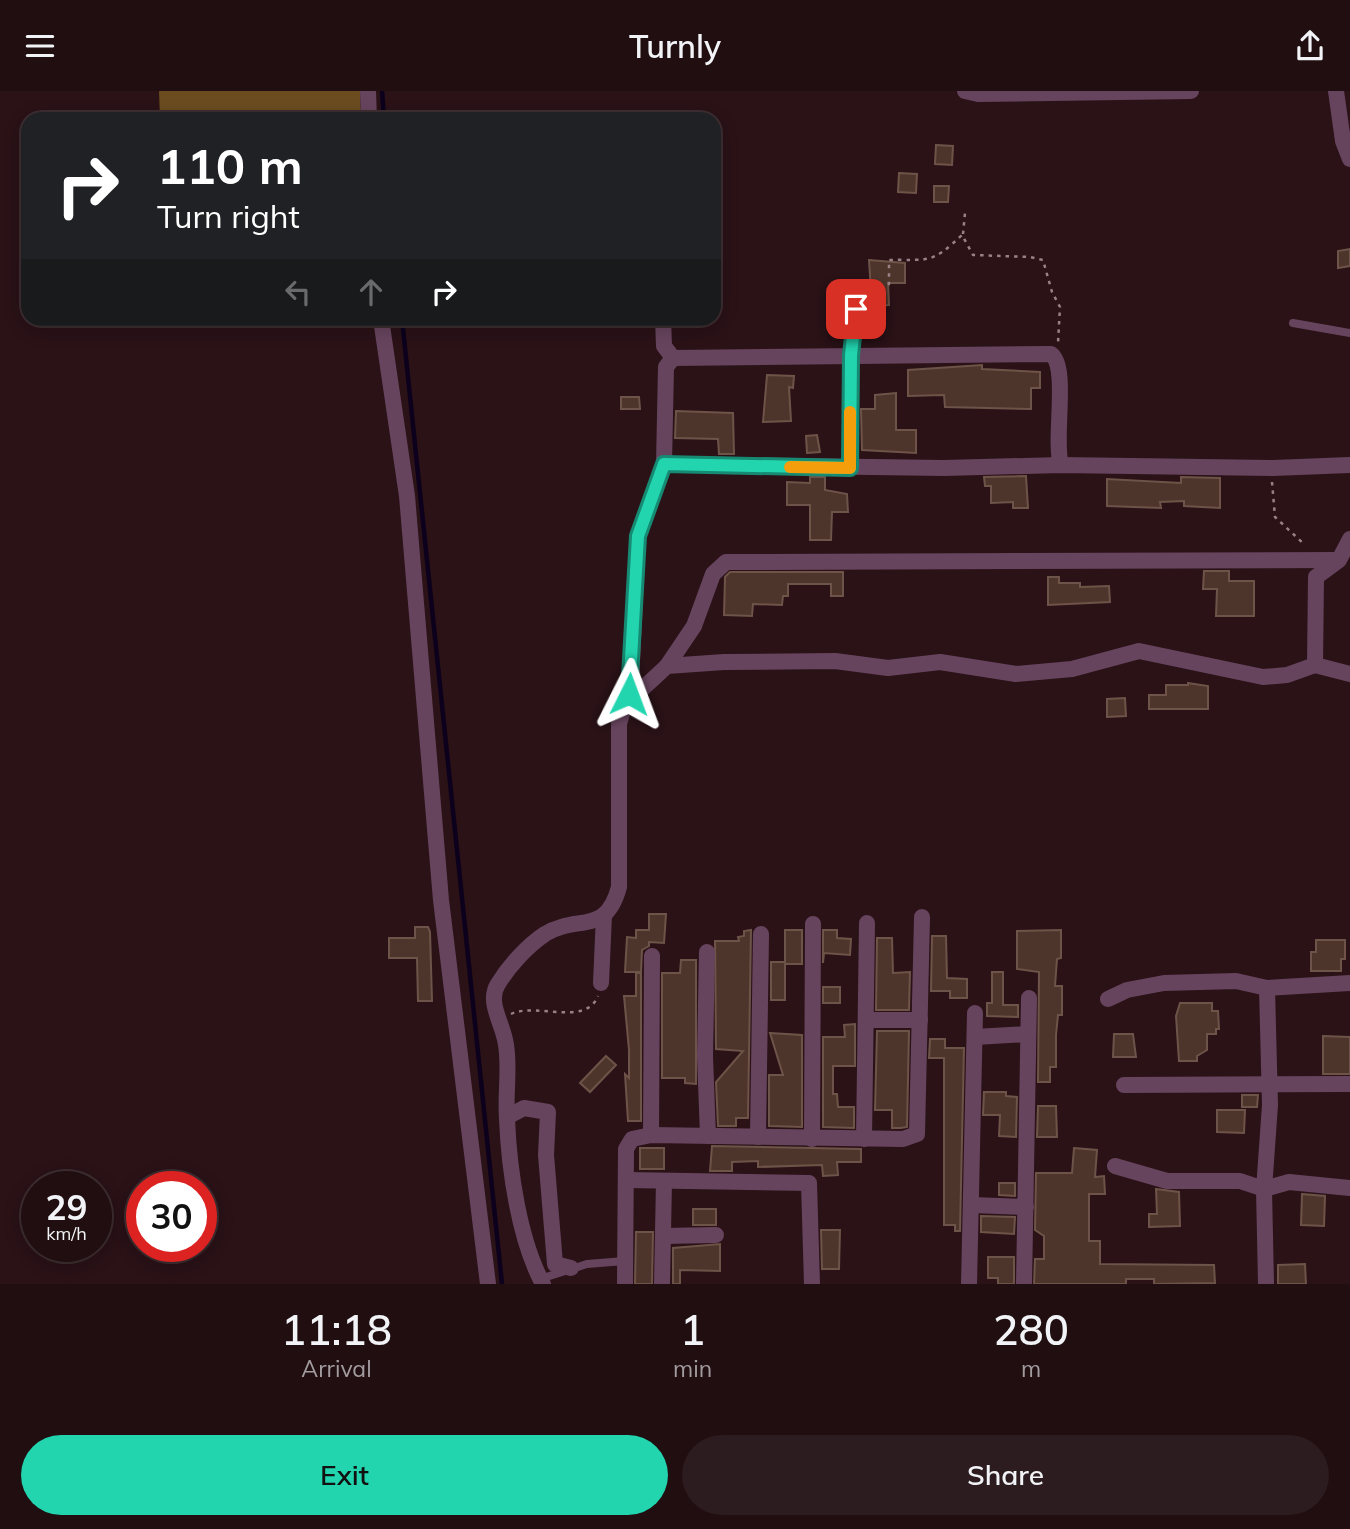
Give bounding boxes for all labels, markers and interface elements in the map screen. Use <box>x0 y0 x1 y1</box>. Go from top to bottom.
text: Turnly <box>629 26 721 66</box>
icon: menu <box>21 27 59 65</box>
icon: share <box>1291 27 1329 65</box>
text: 110 m <box>157 135 303 196</box>
icon: right <box>42 140 133 231</box>
text: Turn right <box>157 196 300 236</box>
icon: left <box>279 273 317 311</box>
icon: ahead <box>352 273 390 311</box>
icon: right <box>425 273 463 311</box>
pin <box>826 279 886 339</box>
icon: arrive <box>837 290 875 328</box>
position arrow <box>592 657 666 731</box>
speed limit sign: 30 <box>126 1171 217 1262</box>
text: 29 <box>45 1185 88 1229</box>
text: km/h <box>46 1222 87 1245</box>
text: 11:18 <box>281 1303 392 1356</box>
text: 1 <box>680 1303 705 1356</box>
text: 280 <box>993 1303 1069 1356</box>
text: Arrival <box>301 1354 372 1383</box>
text: min <box>673 1354 712 1383</box>
text: m <box>1021 1354 1041 1383</box>
button: Exit <box>21 1435 668 1515</box>
button: Share <box>682 1435 1329 1515</box>

